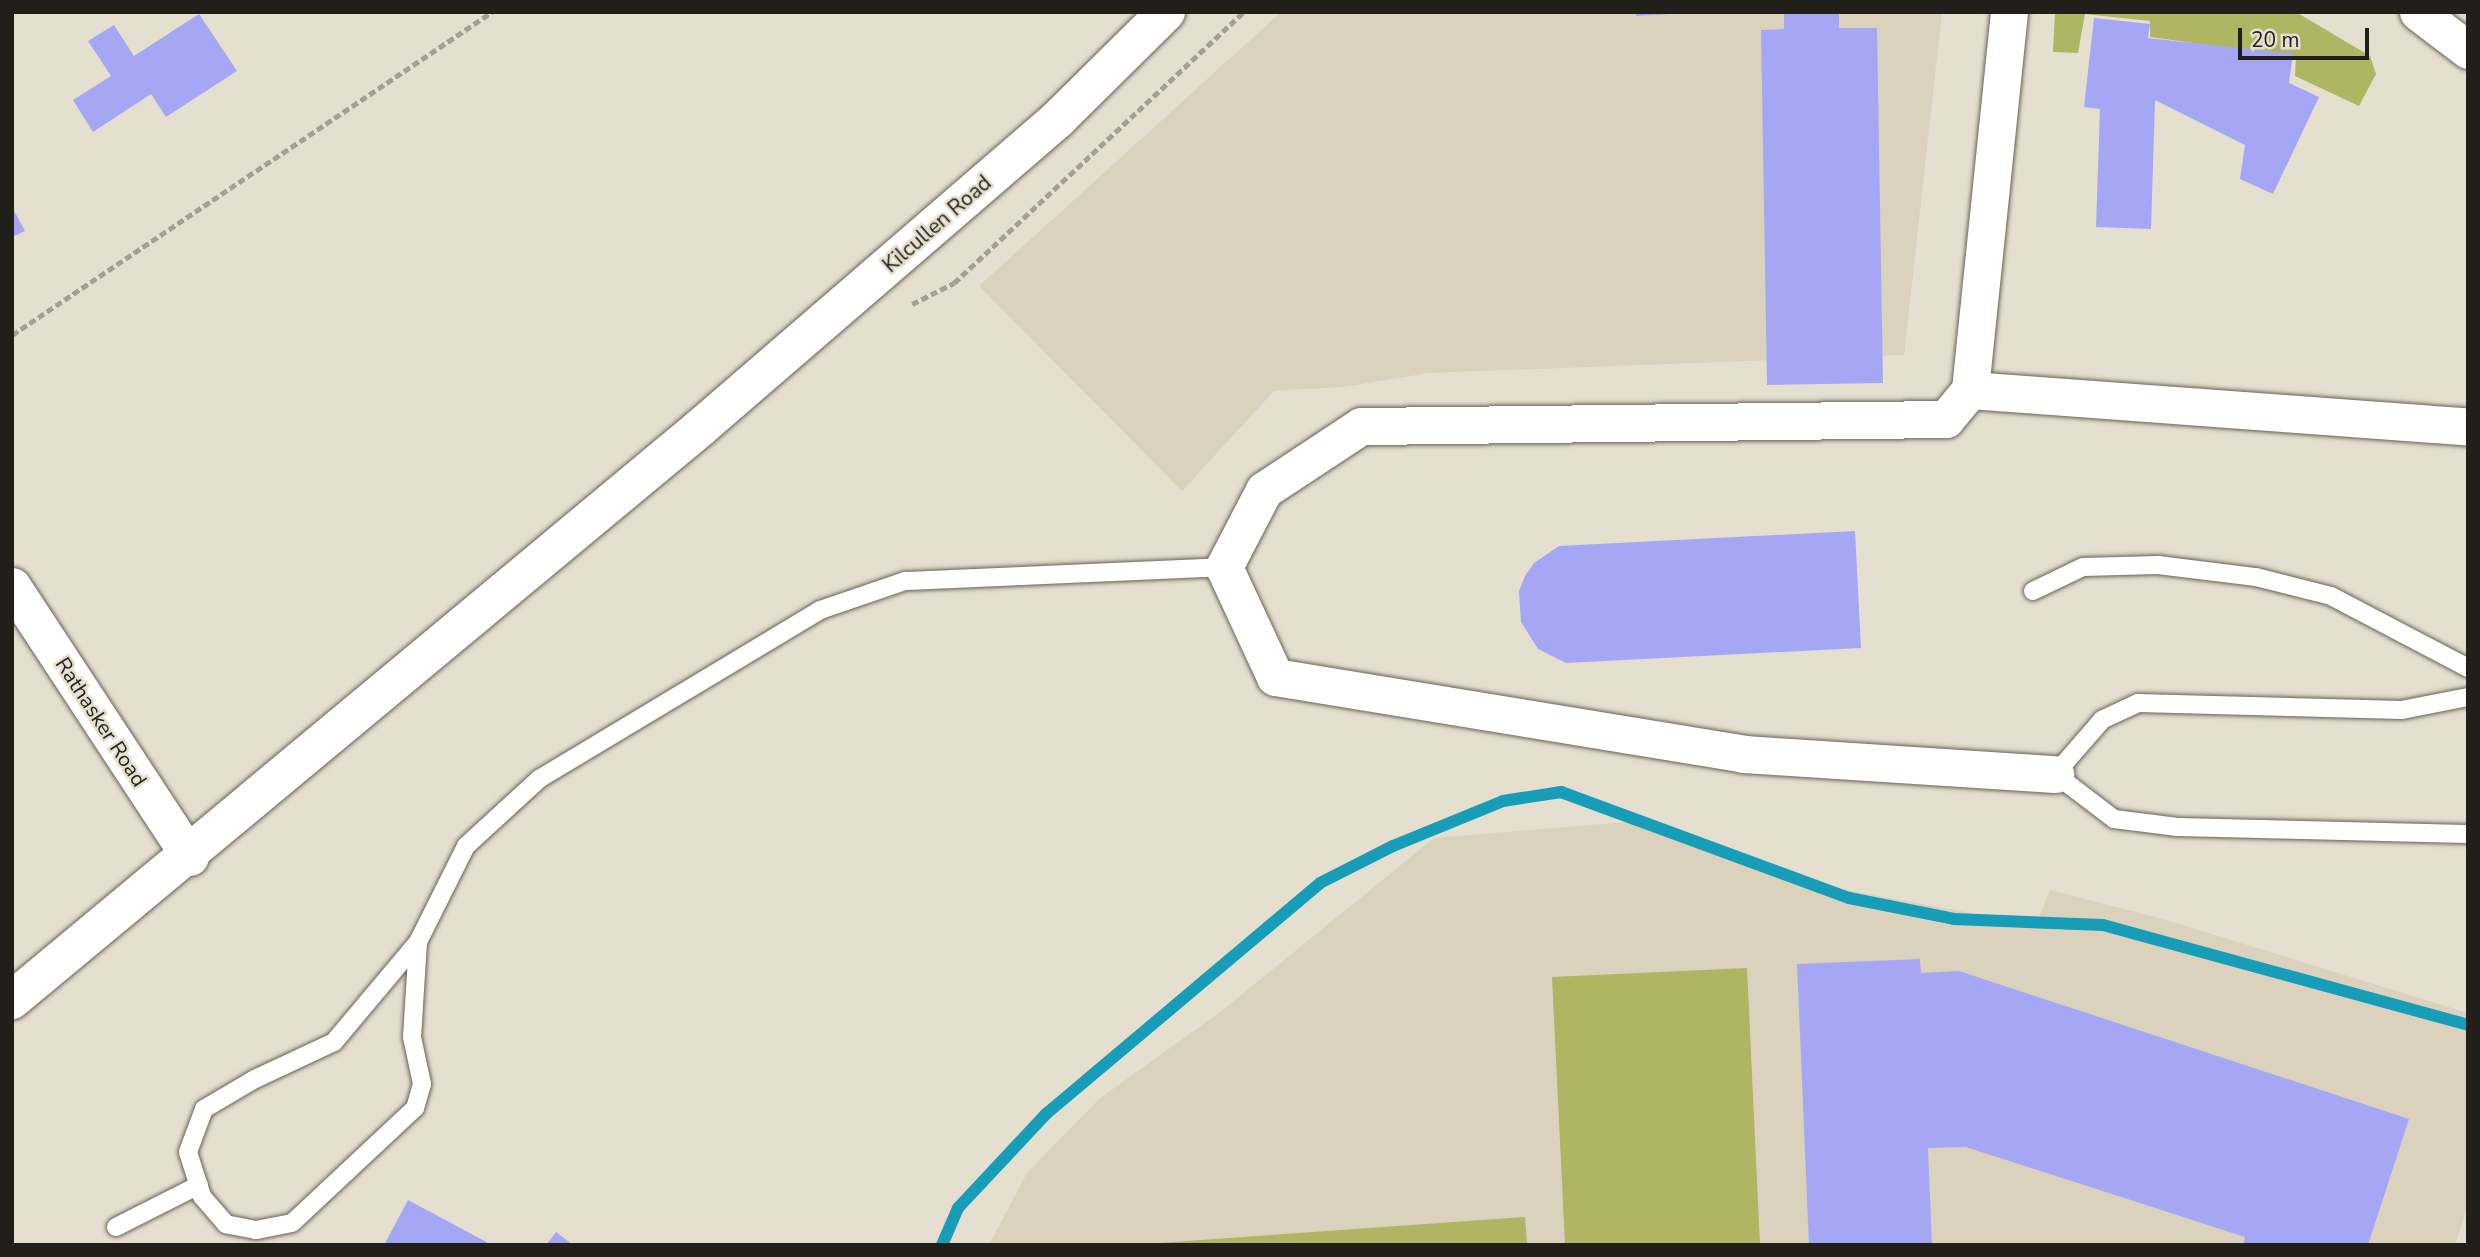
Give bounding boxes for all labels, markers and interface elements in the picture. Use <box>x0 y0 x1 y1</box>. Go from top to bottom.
scale bar <box>2242 14 2373 58</box>
text: 20 m <box>2251 26 2300 54</box>
street label: Kilcullen Road <box>878 170 996 278</box>
street label: Rathasker Road <box>50 653 152 791</box>

